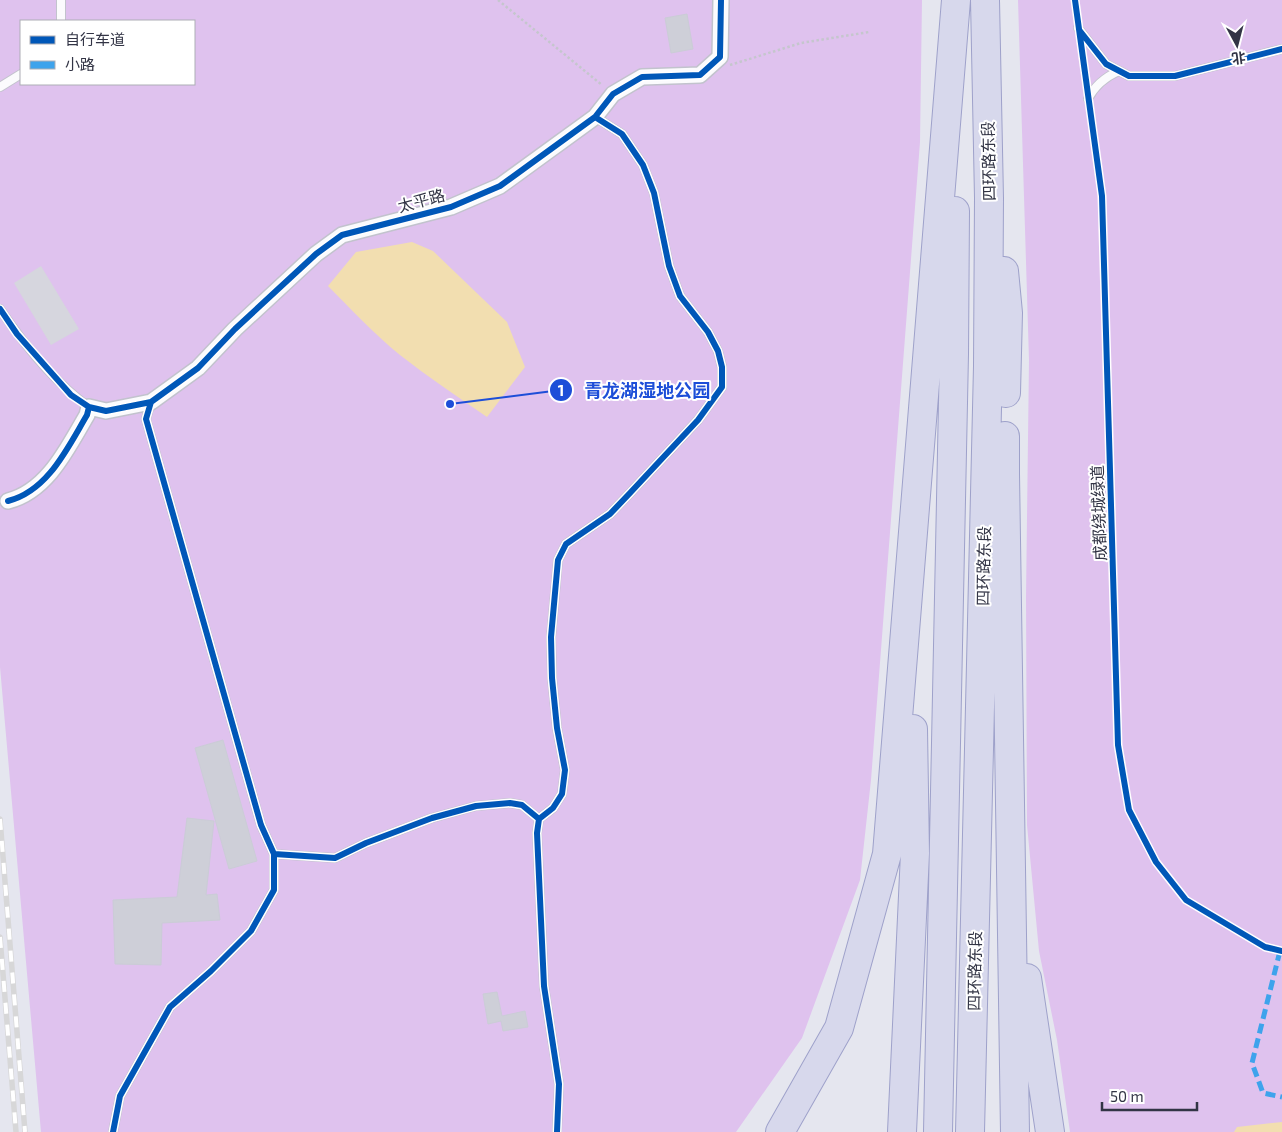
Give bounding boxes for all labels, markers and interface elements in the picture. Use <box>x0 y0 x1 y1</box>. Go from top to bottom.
legend <box>20 20 195 85</box>
north arrow <box>1212 20 1262 70</box>
text: 自行车道 <box>65 30 125 48</box>
text: 北 <box>1231 49 1247 68</box>
text: 小路 <box>65 55 95 73</box>
street label: 四环路东段 <box>978 121 998 201</box>
street label: 太平路 <box>395 185 447 215</box>
callout: 青龙湖湿地公园 <box>549 374 720 407</box>
text: 青龙湖湿地公园 <box>584 379 710 401</box>
text: 1 <box>558 381 564 399</box>
street label: 成都绕城绿道 <box>1087 465 1109 561</box>
street label: 四环路东段 <box>973 526 993 606</box>
street label: 四环路东段 <box>964 931 984 1011</box>
scale bar <box>1102 1080 1197 1112</box>
text: 50 m <box>1110 1087 1144 1105</box>

